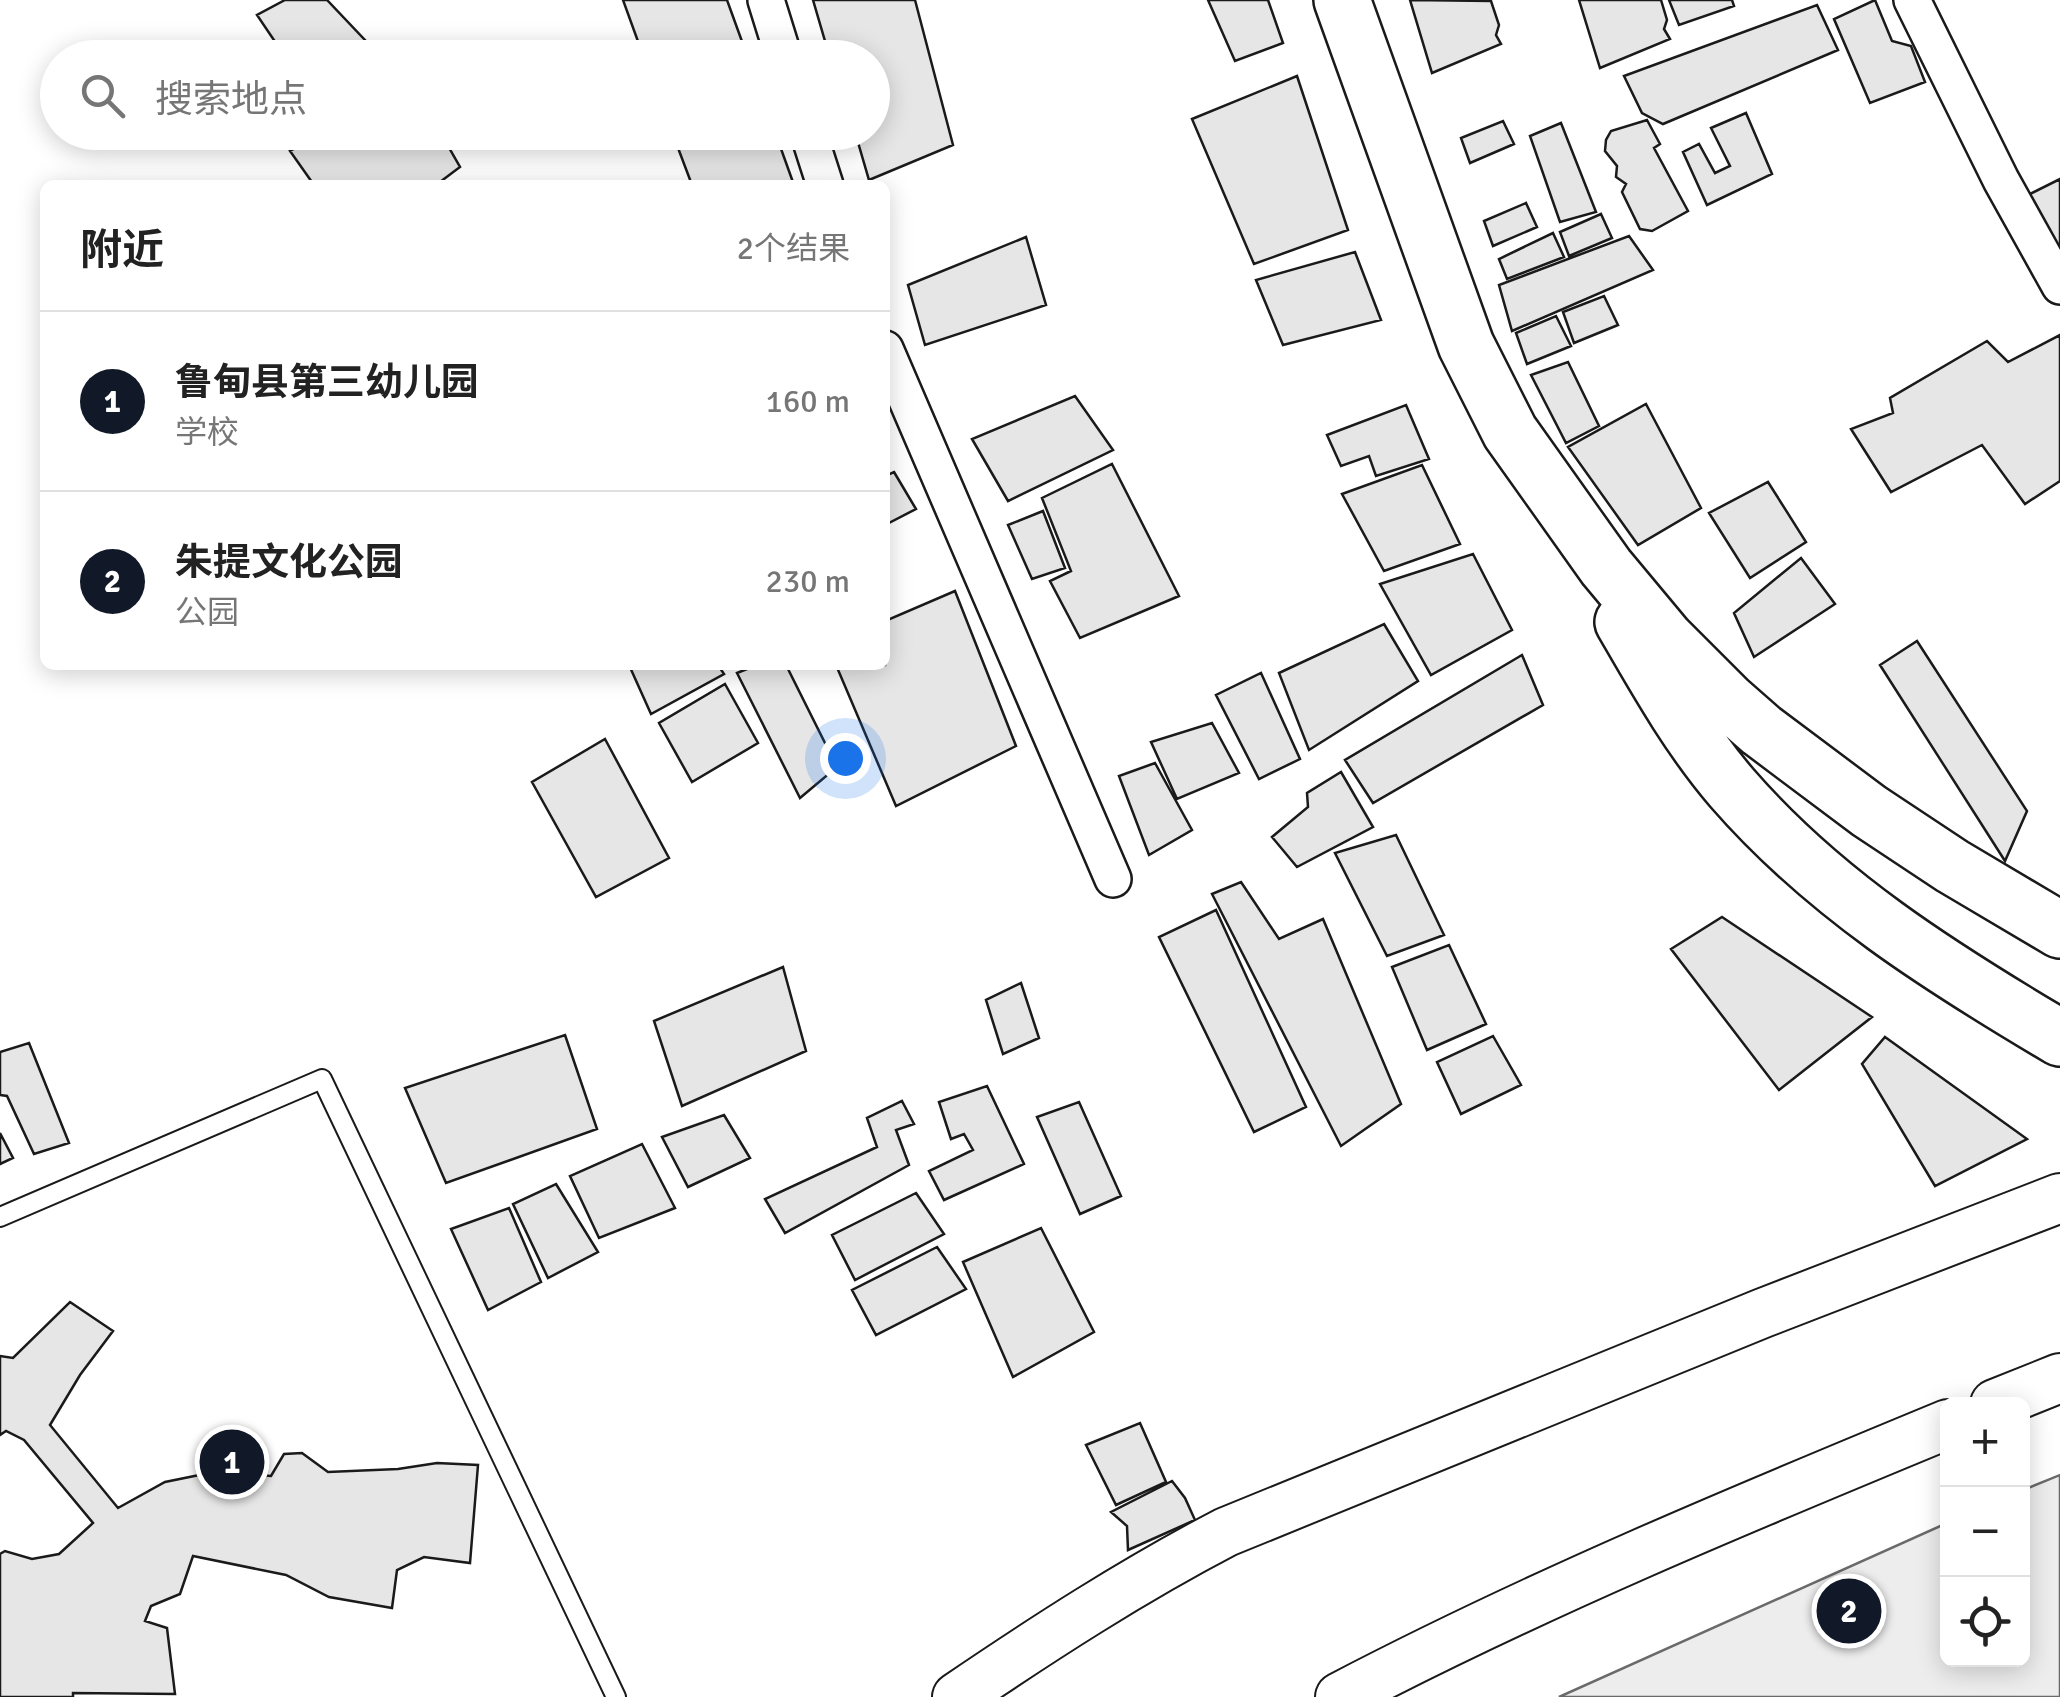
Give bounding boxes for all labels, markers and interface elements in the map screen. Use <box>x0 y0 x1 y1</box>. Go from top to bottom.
search box <box>40 40 890 150</box>
icon: search <box>75 68 130 123</box>
text: 搜索地点 <box>155 76 307 123</box>
text: 附近 <box>80 225 164 276</box>
text: 2个结果 <box>737 229 850 268</box>
text: 鲁甸县第三幼儿园 <box>175 359 479 406</box>
text: 1 <box>104 382 121 421</box>
text: 160 m <box>766 382 850 421</box>
text: 学校 <box>175 413 239 452</box>
text: 朱提文化公园 <box>175 539 403 586</box>
text: 2 <box>104 562 121 601</box>
text: 230 m <box>766 562 850 601</box>
text: 公园 <box>175 593 239 632</box>
your location <box>820 733 871 784</box>
map controls <box>1940 1397 2030 1667</box>
button: + <box>1940 1397 2030 1487</box>
pin: 1 <box>200 1424 264 1500</box>
button: − <box>1940 1487 2030 1577</box>
pin: 2 <box>1816 1574 1882 1648</box>
button: locate <box>1940 1577 2030 1667</box>

